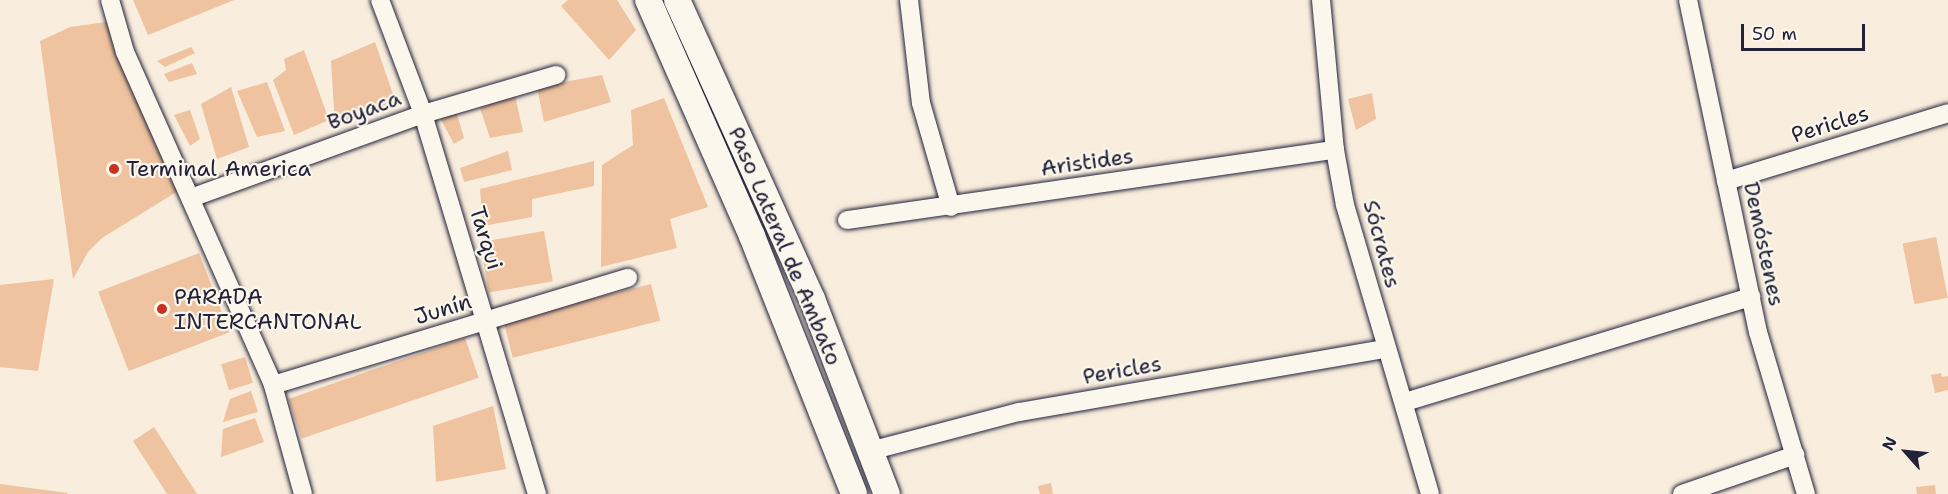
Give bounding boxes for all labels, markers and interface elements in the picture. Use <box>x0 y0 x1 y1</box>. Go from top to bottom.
scale bar <box>1744 12 1868 50</box>
text: 50 m <box>1752 22 1797 46</box>
street label: Boyaca <box>324 85 404 135</box>
street label: Pericles <box>1788 100 1872 148</box>
street label: Paso Lateral de Ambato <box>723 123 847 369</box>
street label: Aristides <box>1039 142 1135 182</box>
place label: Terminal America <box>126 156 311 182</box>
marker: Terminal America <box>107 162 121 176</box>
street label: Demóstenes <box>1738 179 1790 309</box>
street label: Sócrates <box>1358 197 1406 291</box>
street label: Tarqui <box>464 203 508 273</box>
place label: PARADA INTERCANTONAL <box>174 283 362 334</box>
street label: Junín <box>411 288 475 330</box>
marker: PARADA INTERCANTONAL <box>155 302 169 316</box>
street label: Pericles <box>1081 350 1163 390</box>
north arrow <box>1876 422 1936 482</box>
text: N <box>1877 433 1902 454</box>

